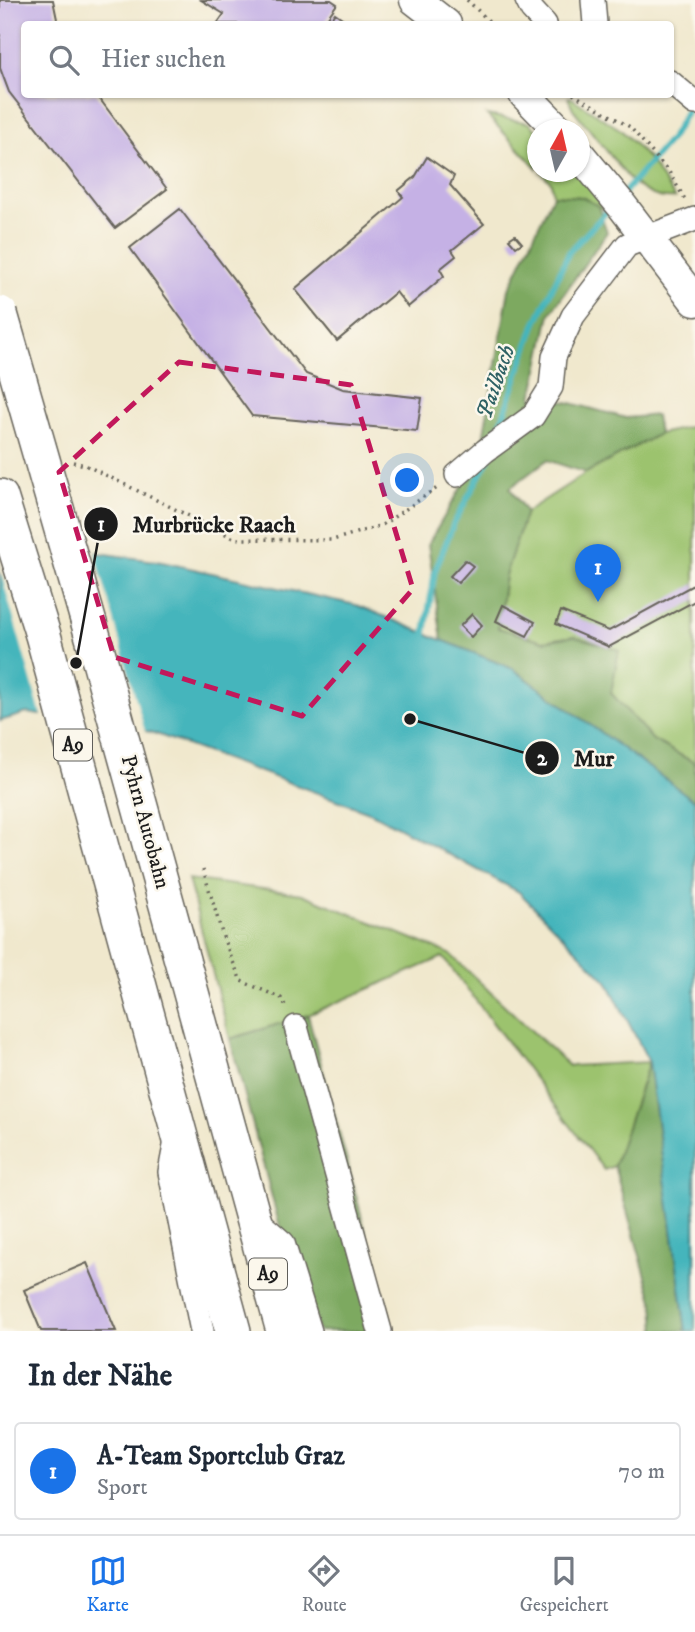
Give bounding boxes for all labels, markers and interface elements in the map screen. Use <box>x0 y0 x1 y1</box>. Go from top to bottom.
search box <box>21 21 674 98</box>
icon: search <box>45 41 83 79</box>
text: Hier suchen <box>101 43 226 76</box>
north arrow <box>527 119 590 182</box>
water label: Pailbach <box>470 341 522 423</box>
your location <box>390 463 424 497</box>
callout: Murbrücke Raach <box>84 502 310 546</box>
text: Murbrücke Raach <box>132 511 296 540</box>
text: 1 <box>97 512 105 538</box>
pin: 1 <box>575 544 621 602</box>
road number: A9 <box>54 730 92 760</box>
callout: Mur <box>525 736 628 780</box>
text: Mur <box>574 745 615 774</box>
text: 2 <box>537 746 548 772</box>
street label: Pyhrn Autobahn <box>115 752 175 892</box>
road number: A9 <box>249 1258 287 1290</box>
text: In der Nähe <box>28 1358 172 1395</box>
text: A-Team Sportclub Graz <box>97 1440 345 1473</box>
text: 1 <box>49 1457 57 1486</box>
text: 70 m <box>618 1457 665 1486</box>
text: Sport <box>97 1473 148 1502</box>
tab: Karte <box>86 1552 129 1617</box>
tab: Route <box>302 1552 347 1617</box>
tab: Gespeichert <box>520 1552 609 1617</box>

